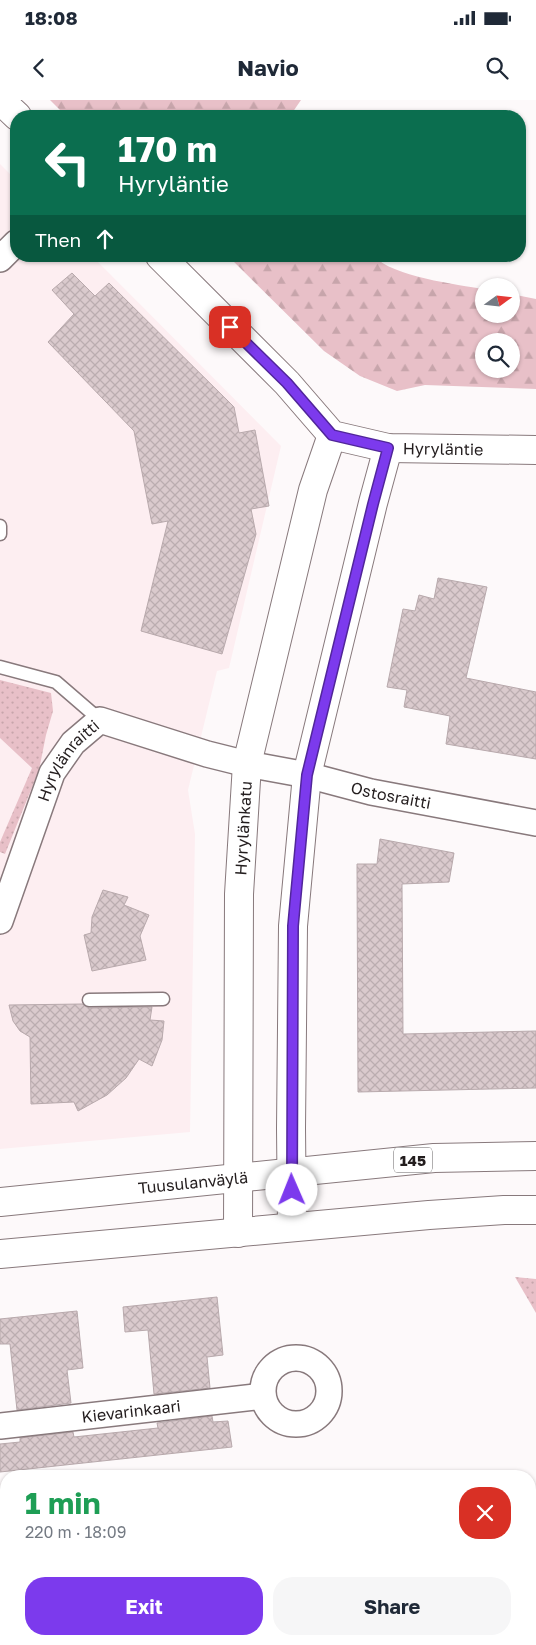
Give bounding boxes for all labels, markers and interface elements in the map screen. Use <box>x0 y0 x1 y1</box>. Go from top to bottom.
text: 18:08 <box>25 6 78 29</box>
icon: back <box>25 54 53 82</box>
text: Navio <box>237 54 299 81</box>
icon: search <box>483 54 511 82</box>
text: 170 m <box>118 128 217 170</box>
icon: left <box>35 130 100 195</box>
text: Hyryläntie <box>118 170 229 197</box>
icon: ahead <box>91 225 119 253</box>
text: Then <box>35 228 81 251</box>
north arrow <box>475 278 520 322</box>
map controls <box>475 278 520 378</box>
pin <box>209 306 251 348</box>
icon: arrive <box>216 313 244 341</box>
button: search <box>475 333 520 378</box>
street label: Hyryläntie <box>403 438 484 459</box>
street label: Hyrylänraitti <box>33 715 103 804</box>
street label: Ostosraitti <box>349 777 433 813</box>
street label: Hyrylänkatu <box>230 780 256 876</box>
road number: 145 <box>394 1148 432 1172</box>
position arrow <box>265 1163 317 1215</box>
street label: Tuusulanväylä <box>137 1167 249 1198</box>
street label: Kievarinkaari <box>80 1395 182 1427</box>
text: 1 min <box>25 1485 101 1521</box>
button: close <box>459 1487 511 1539</box>
text: 220 m · 18:09 <box>25 1522 126 1542</box>
button: Exit <box>25 1577 263 1635</box>
button: Share <box>273 1577 511 1635</box>

